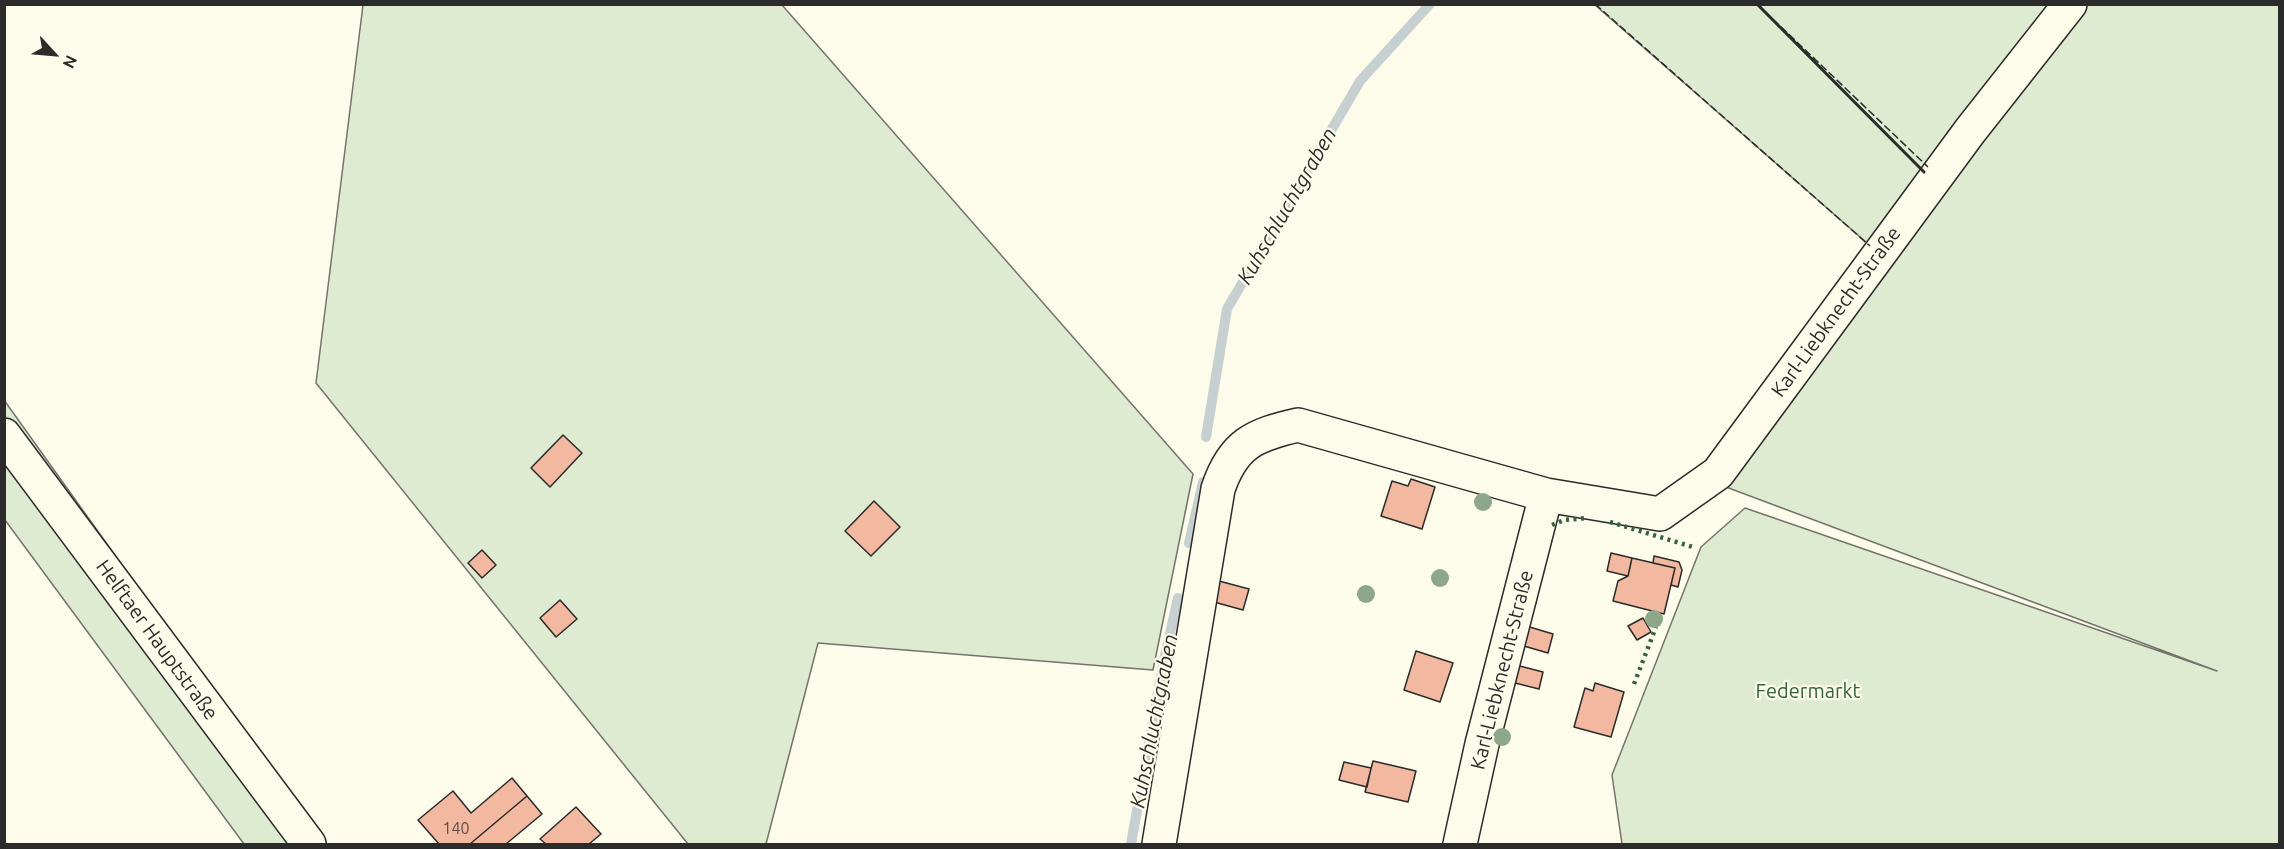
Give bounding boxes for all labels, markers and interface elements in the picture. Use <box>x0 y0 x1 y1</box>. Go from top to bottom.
north arrow <box>24 24 84 84</box>
text: N <box>59 53 81 71</box>
water label: Kuhschluchtgraben <box>1232 123 1342 289</box>
street label: Karl-Liebknecht-Straße <box>1766 222 1906 402</box>
street label: Helftaer Hauptstraße <box>91 555 223 725</box>
street label: Karl-Liebknecht-Straße <box>1466 568 1538 772</box>
water label: Kuhschluchtgraben <box>1125 632 1183 810</box>
park label: Federmarkt <box>1756 679 1860 703</box>
house number: 140 <box>442 819 470 839</box>

